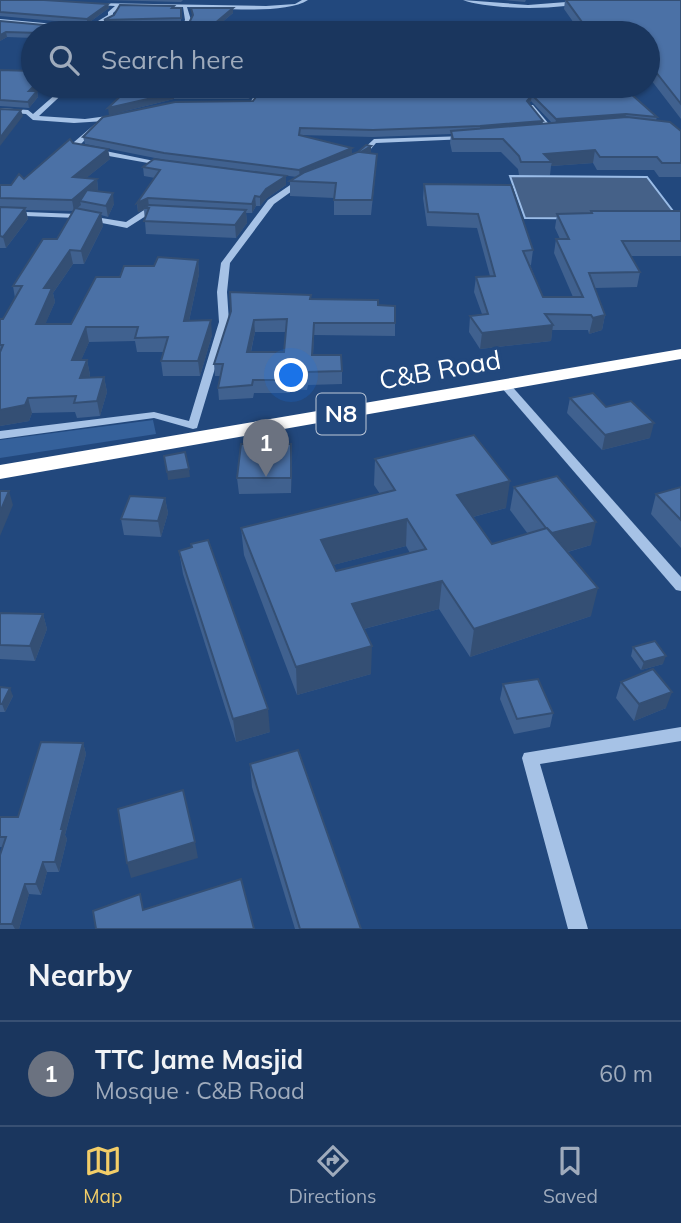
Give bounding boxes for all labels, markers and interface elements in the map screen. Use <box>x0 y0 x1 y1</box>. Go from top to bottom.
search box <box>21 21 660 98</box>
icon: search <box>45 41 83 79</box>
text: Search here <box>101 43 244 76</box>
street label: C&B Road <box>377 343 503 396</box>
your location <box>274 358 308 392</box>
road number: N8 <box>316 394 366 435</box>
pin: 1 <box>243 419 289 477</box>
text: Nearby <box>28 956 132 994</box>
text: TTC Jame Masjid <box>95 1043 303 1076</box>
text: 1 <box>44 1059 58 1088</box>
text: 60 m <box>599 1059 653 1088</box>
text: Mosque · C&B Road <box>95 1076 305 1105</box>
tab: Map <box>83 1142 122 1208</box>
tab: Directions <box>289 1142 377 1208</box>
tab: Saved <box>543 1142 598 1208</box>

